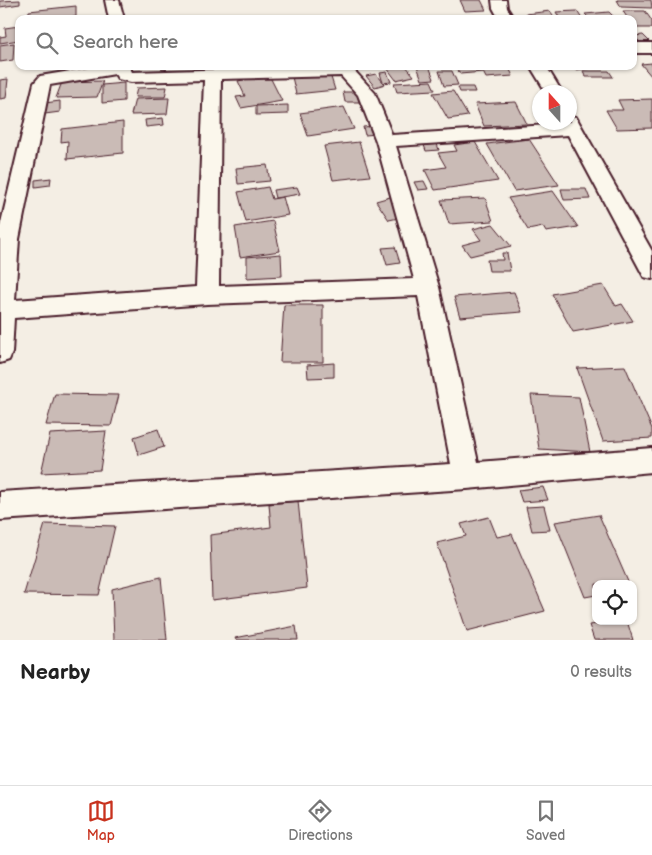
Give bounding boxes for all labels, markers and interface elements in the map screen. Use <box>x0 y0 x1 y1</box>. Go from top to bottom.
search box <box>15 15 637 70</box>
icon: search <box>33 29 61 57</box>
text: Search here <box>73 31 178 54</box>
north arrow <box>532 85 577 130</box>
map controls <box>592 580 637 625</box>
button: locate <box>592 580 637 625</box>
text: Nearby <box>20 660 90 685</box>
text: 0 results <box>570 663 632 682</box>
tab: Map <box>87 797 115 844</box>
tab: Directions <box>288 797 353 844</box>
tab: Saved <box>526 797 565 844</box>

